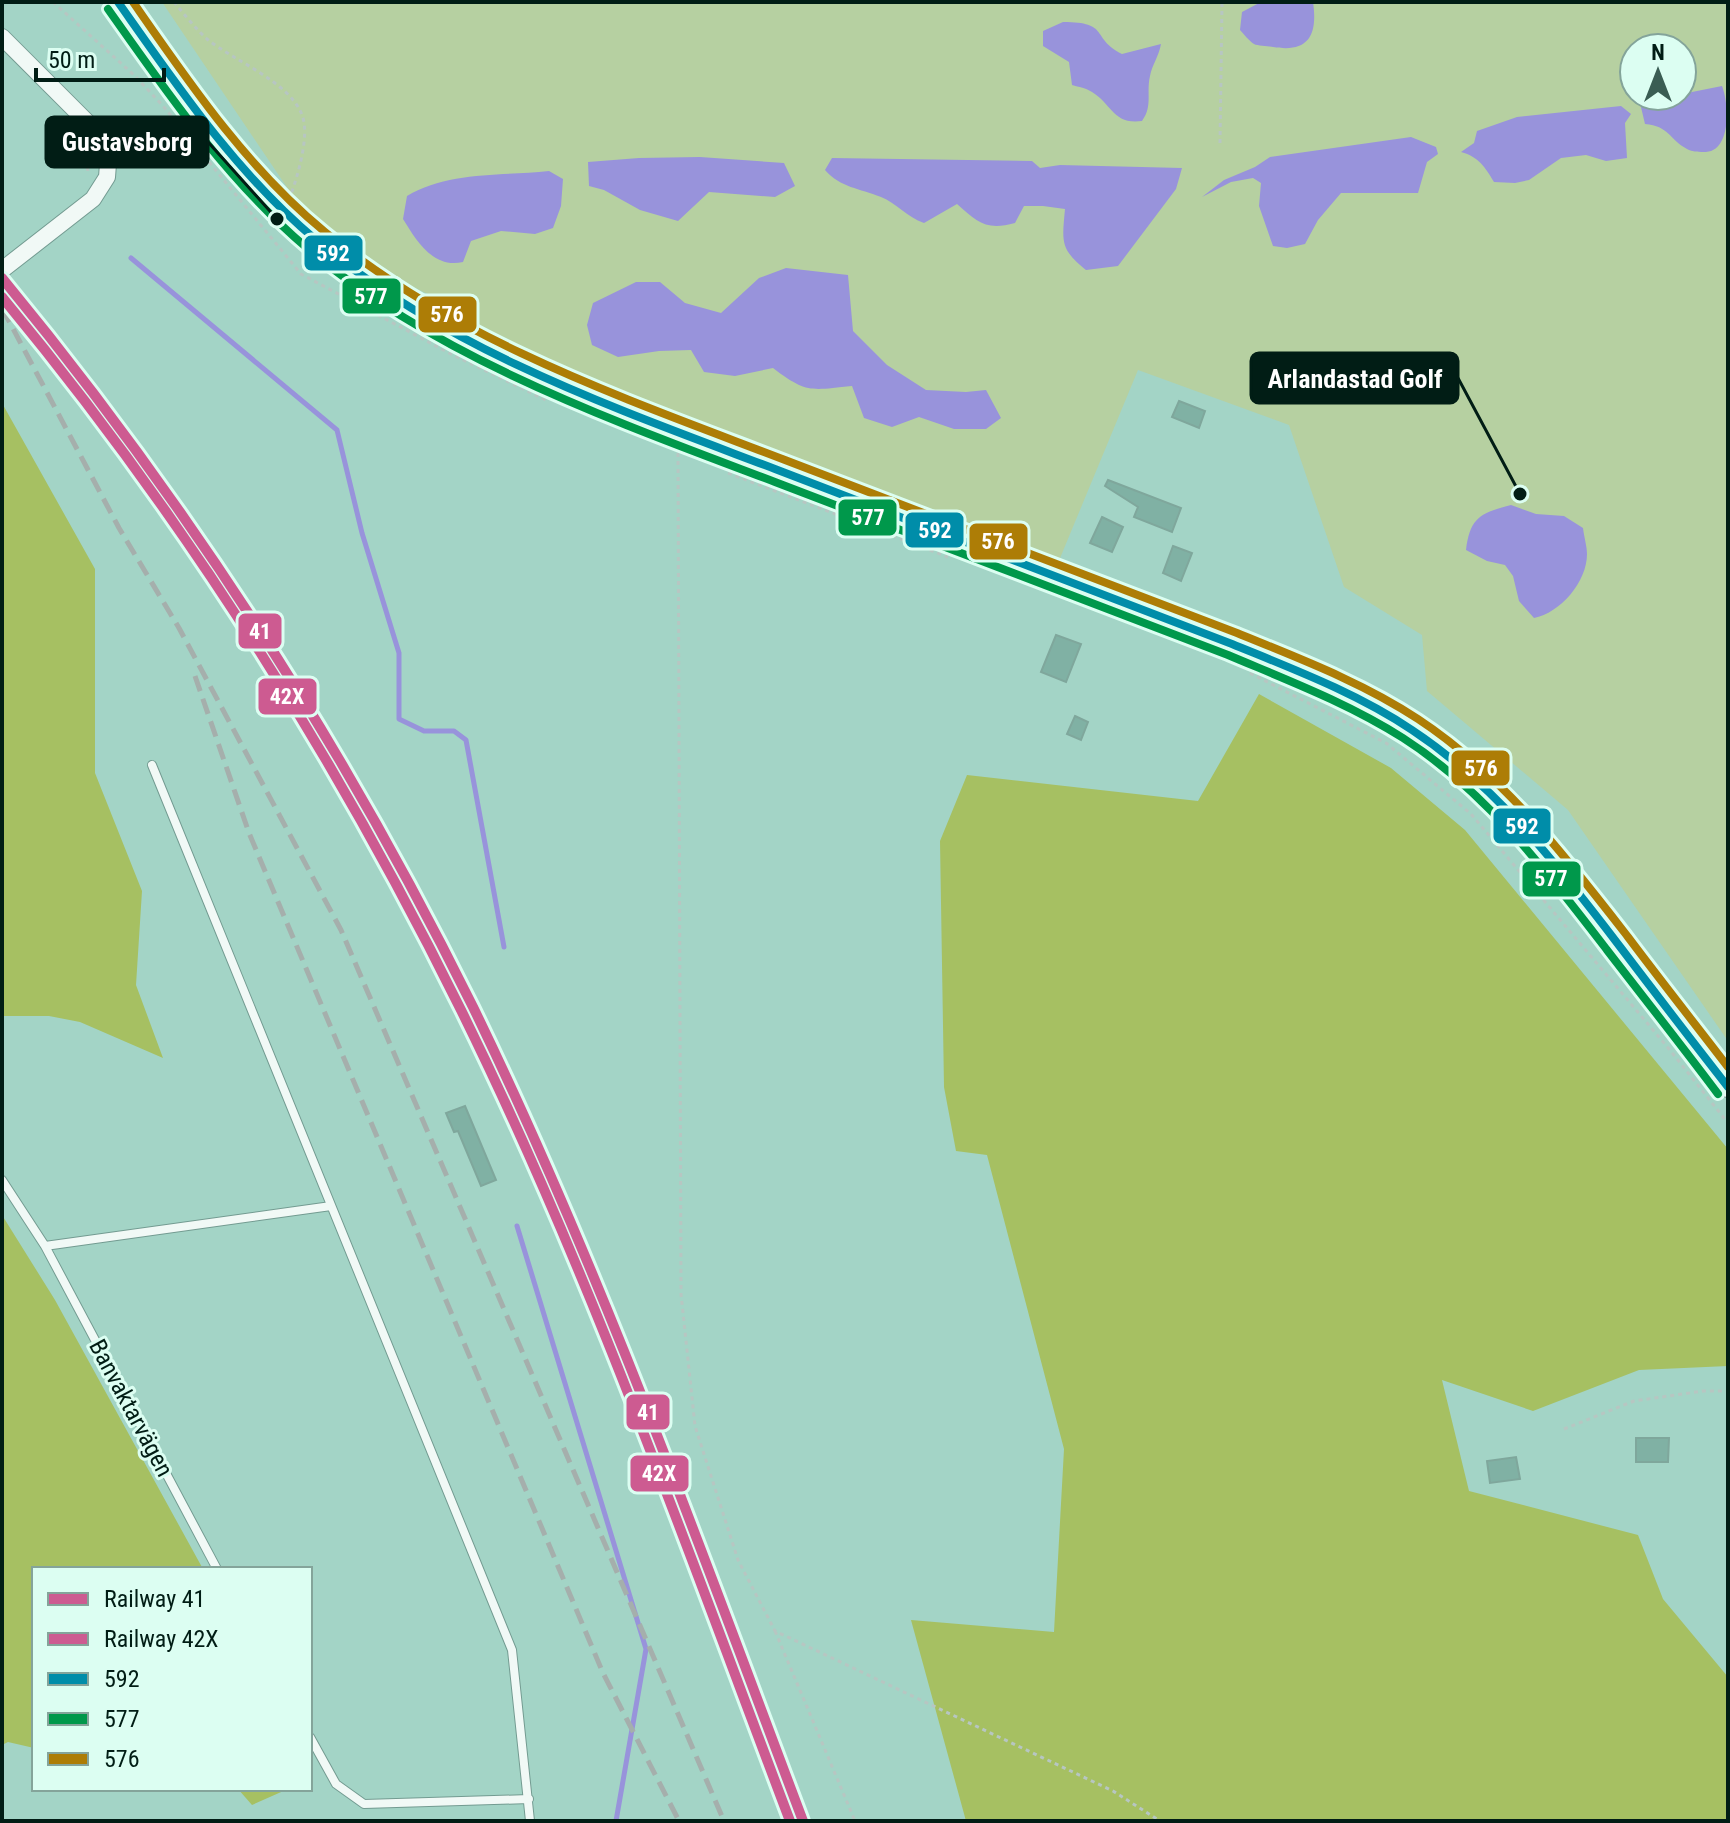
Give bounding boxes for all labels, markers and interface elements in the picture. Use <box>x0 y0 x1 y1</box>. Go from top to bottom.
scale bar <box>36 32 164 82</box>
north arrow <box>1618 32 1698 112</box>
text: N <box>1651 40 1665 65</box>
text: 50 m <box>48 46 95 74</box>
callout: Gustavsborg <box>46 117 208 167</box>
text: Gustavsborg <box>62 127 192 157</box>
line badge: 592 <box>303 234 364 272</box>
text: 592 <box>316 241 350 266</box>
line badge: 577 <box>341 277 402 315</box>
text: 577 <box>354 284 388 309</box>
line badge: 576 <box>417 295 478 334</box>
text: 576 <box>430 302 464 327</box>
callout: Arlandastad Golf <box>1251 353 1458 403</box>
text: Arlandastad Golf <box>1267 364 1443 394</box>
line badge: 577 <box>837 498 898 537</box>
text: 577 <box>851 505 885 530</box>
line badge: 592 <box>904 511 965 549</box>
text: 592 <box>918 518 952 543</box>
line badge: 576 <box>968 522 1029 561</box>
text: 576 <box>981 529 1015 554</box>
line badge: 41 <box>237 612 283 650</box>
text: 41 <box>249 619 271 644</box>
line badge: 42X <box>257 677 318 716</box>
text: 42X <box>270 684 304 709</box>
line badge: 576 <box>1450 749 1511 787</box>
text: 576 <box>1464 756 1498 781</box>
line badge: 592 <box>1492 807 1552 845</box>
text: 592 <box>1505 814 1539 839</box>
line badge: 577 <box>1521 860 1582 898</box>
text: 577 <box>1534 866 1568 891</box>
street label: Banvaktarvägen <box>83 1335 179 1481</box>
line badge: 41 <box>625 1393 671 1431</box>
text: 41 <box>637 1400 659 1425</box>
line badge: 42X <box>629 1454 690 1493</box>
text: 42X <box>642 1461 676 1486</box>
legend <box>32 1567 312 1791</box>
text: Railway 41 <box>104 1585 205 1613</box>
text: Railway 42X <box>104 1625 219 1653</box>
text: 592 <box>104 1665 140 1693</box>
text: 577 <box>104 1705 140 1733</box>
text: 576 <box>104 1745 140 1773</box>

